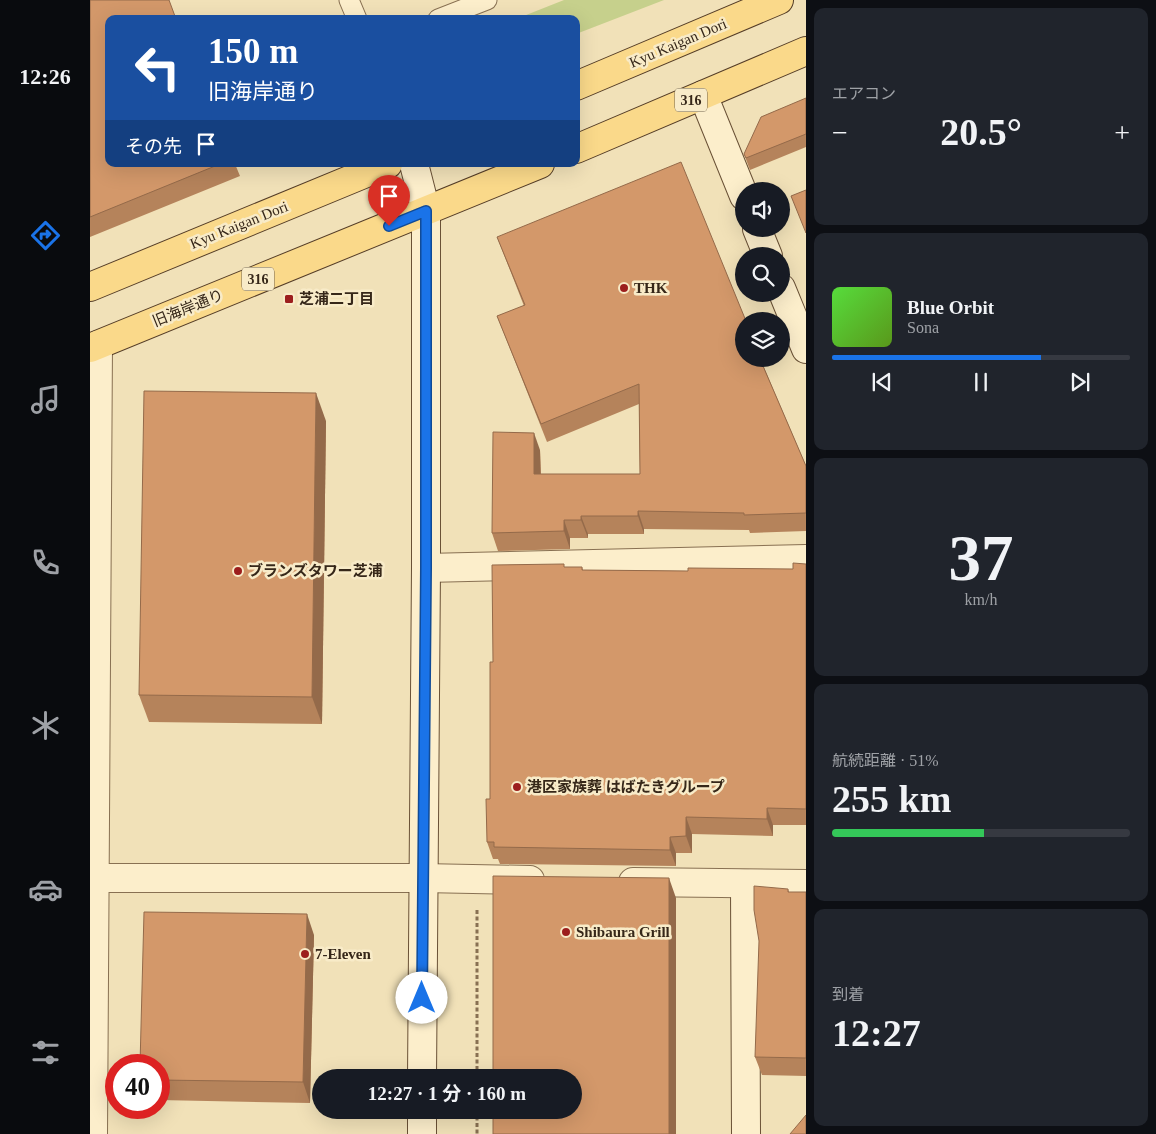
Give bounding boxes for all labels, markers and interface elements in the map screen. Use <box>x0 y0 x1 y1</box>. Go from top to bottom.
street label: Kyu Kaigan Dori <box>627 15 729 71</box>
text: 150 m <box>208 32 298 71</box>
icon: left <box>125 35 190 100</box>
text: 12:26 <box>19 64 71 89</box>
text: 旧海岸通り <box>208 79 318 104</box>
text: エアコン <box>832 85 896 102</box>
road number: 316 <box>675 88 707 112</box>
text: 20.5° <box>940 111 1022 153</box>
text: − <box>832 117 848 148</box>
text: + <box>1114 117 1130 148</box>
icon: arrive <box>192 130 220 158</box>
text: その先 <box>125 136 182 157</box>
pin <box>368 175 410 226</box>
icon: arrive <box>375 182 403 210</box>
map controls <box>735 182 790 367</box>
button: sound <box>735 182 790 237</box>
street label: Kyu Kaigan Dori <box>188 198 290 252</box>
icon: directions <box>28 218 63 253</box>
button: search <box>735 247 790 302</box>
road number: 316 <box>242 268 274 290</box>
place label: THK <box>634 280 668 296</box>
marker: THK <box>618 282 630 294</box>
street label: 旧海岸通り <box>150 287 226 329</box>
place label: 芝浦二丁目 <box>299 290 374 307</box>
marker: 芝浦二丁目 <box>283 293 295 305</box>
text: Blue Orbit <box>907 297 994 318</box>
button: layers <box>735 312 790 367</box>
text: Sona <box>907 319 939 336</box>
icon: previous <box>868 368 896 396</box>
icon: pause <box>967 368 995 396</box>
icon: next <box>1066 368 1094 396</box>
icon: music <box>28 382 63 417</box>
text: 37 <box>949 522 1014 594</box>
icon: phone <box>28 545 63 580</box>
place label: ブランズタワー芝浦 <box>248 562 383 579</box>
marker: ブランズタワー芝浦 <box>232 565 244 577</box>
text: km/h <box>965 591 997 608</box>
icon: climate <box>28 708 63 743</box>
text: 航続距離 · 51% <box>832 752 939 769</box>
place label: 港区家族葬 はばたきグループ <box>527 778 725 795</box>
text: 255 km <box>832 778 951 820</box>
marker: 港区家族葬 はばたきグループ <box>511 781 523 793</box>
icon: car <box>28 872 63 907</box>
place label: Shibaura Grill <box>576 924 670 940</box>
marker: Shibaura Grill <box>560 926 572 938</box>
place label: 7-Eleven <box>315 946 371 962</box>
marker: 7-Eleven <box>299 948 311 960</box>
position arrow <box>395 971 447 1023</box>
text: 到着 <box>832 986 864 1003</box>
text: 12:27 <box>832 1012 921 1054</box>
icon: filters <box>28 1035 63 1070</box>
speed limit sign: 40 <box>105 1054 170 1119</box>
text: 12:27 · 1 分 · 160 m <box>368 1083 526 1104</box>

